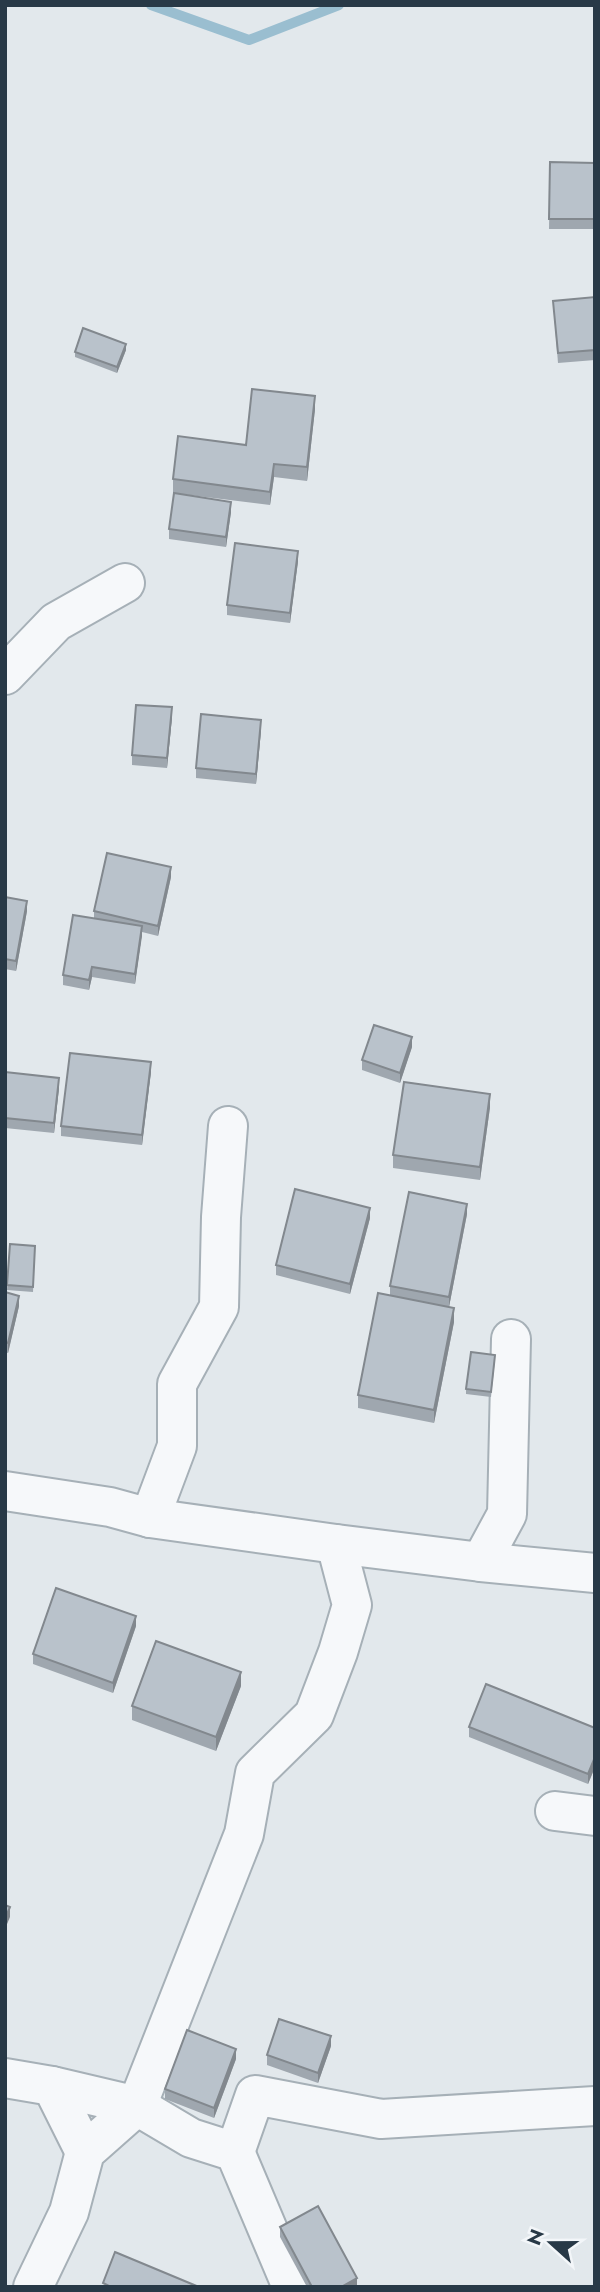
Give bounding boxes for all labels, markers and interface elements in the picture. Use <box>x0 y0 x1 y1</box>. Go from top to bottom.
north arrow <box>516 2208 586 2278</box>
text: N <box>520 2225 551 2249</box>

